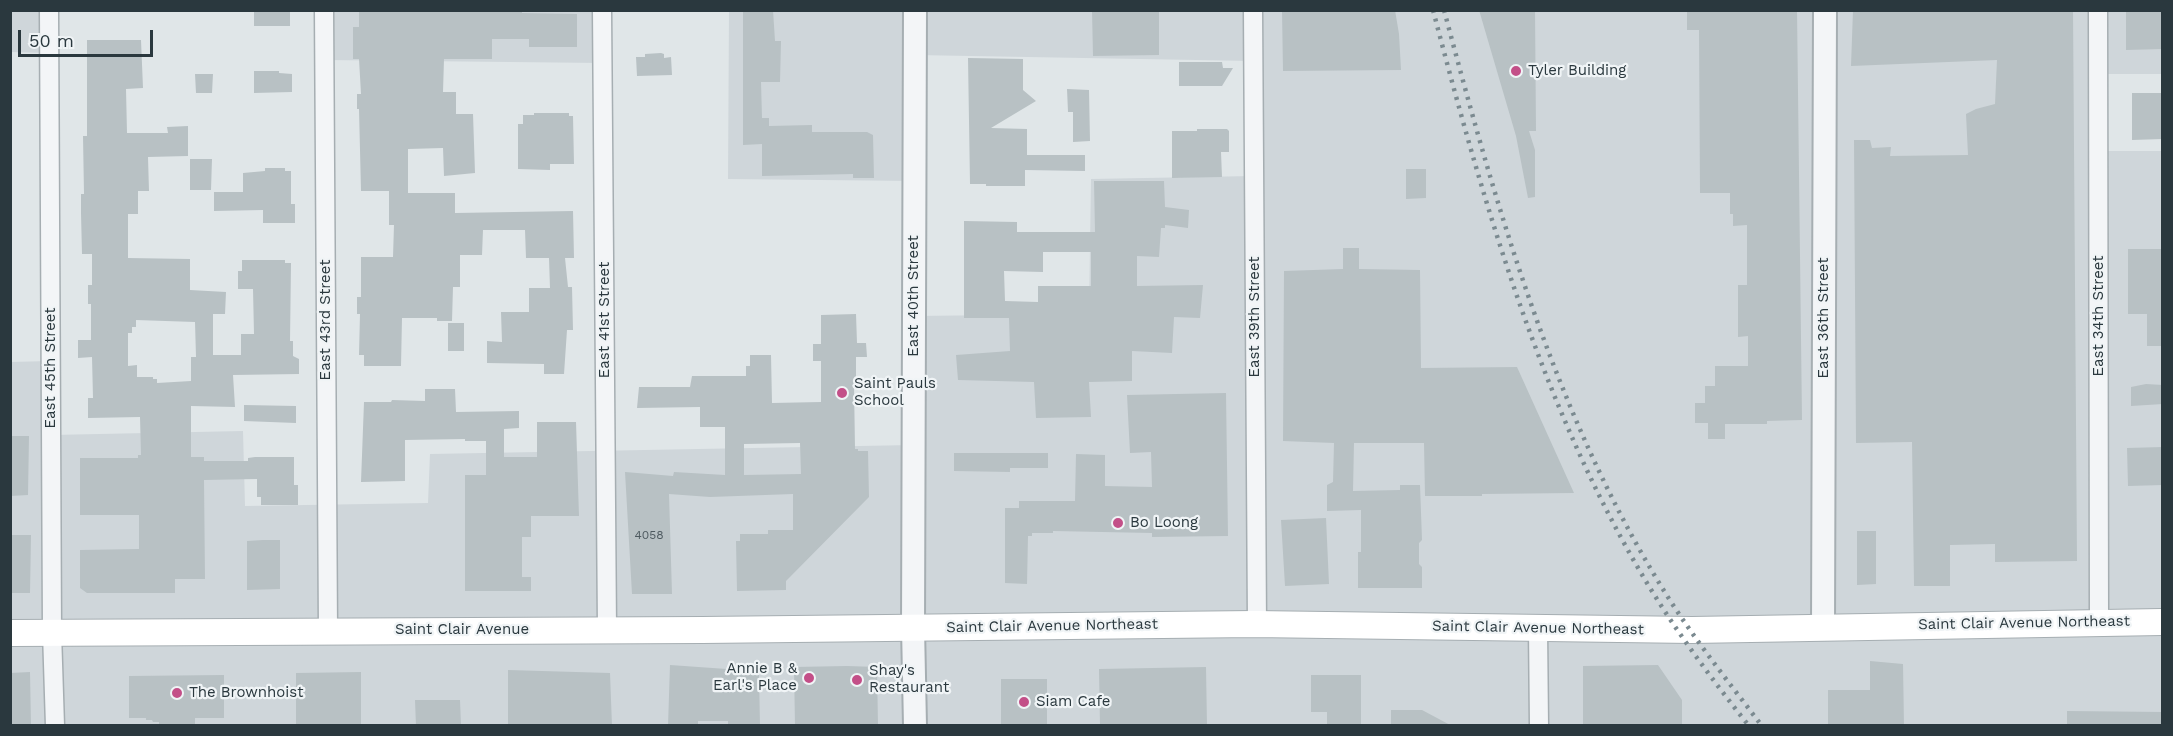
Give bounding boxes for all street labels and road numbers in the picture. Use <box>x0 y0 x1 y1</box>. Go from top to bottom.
street label: East 40th Street <box>905 235 923 357</box>
street label: East 34th Street <box>2090 255 2108 377</box>
street label: East 39th Street <box>1246 256 1264 378</box>
street label: East 36th Street <box>1815 257 1833 379</box>
street label: East 43rd Street <box>317 260 335 380</box>
street label: East 41st Street <box>596 262 614 378</box>
street label: East 45th Street <box>42 307 60 429</box>
street label: Saint Clair Avenue Northeast <box>1918 612 2130 634</box>
street label: Saint Clair Avenue Northeast <box>946 615 1158 637</box>
street label: Saint Clair Avenue Northeast <box>1432 617 1644 639</box>
street label: Saint Clair Avenue <box>395 621 529 639</box>

